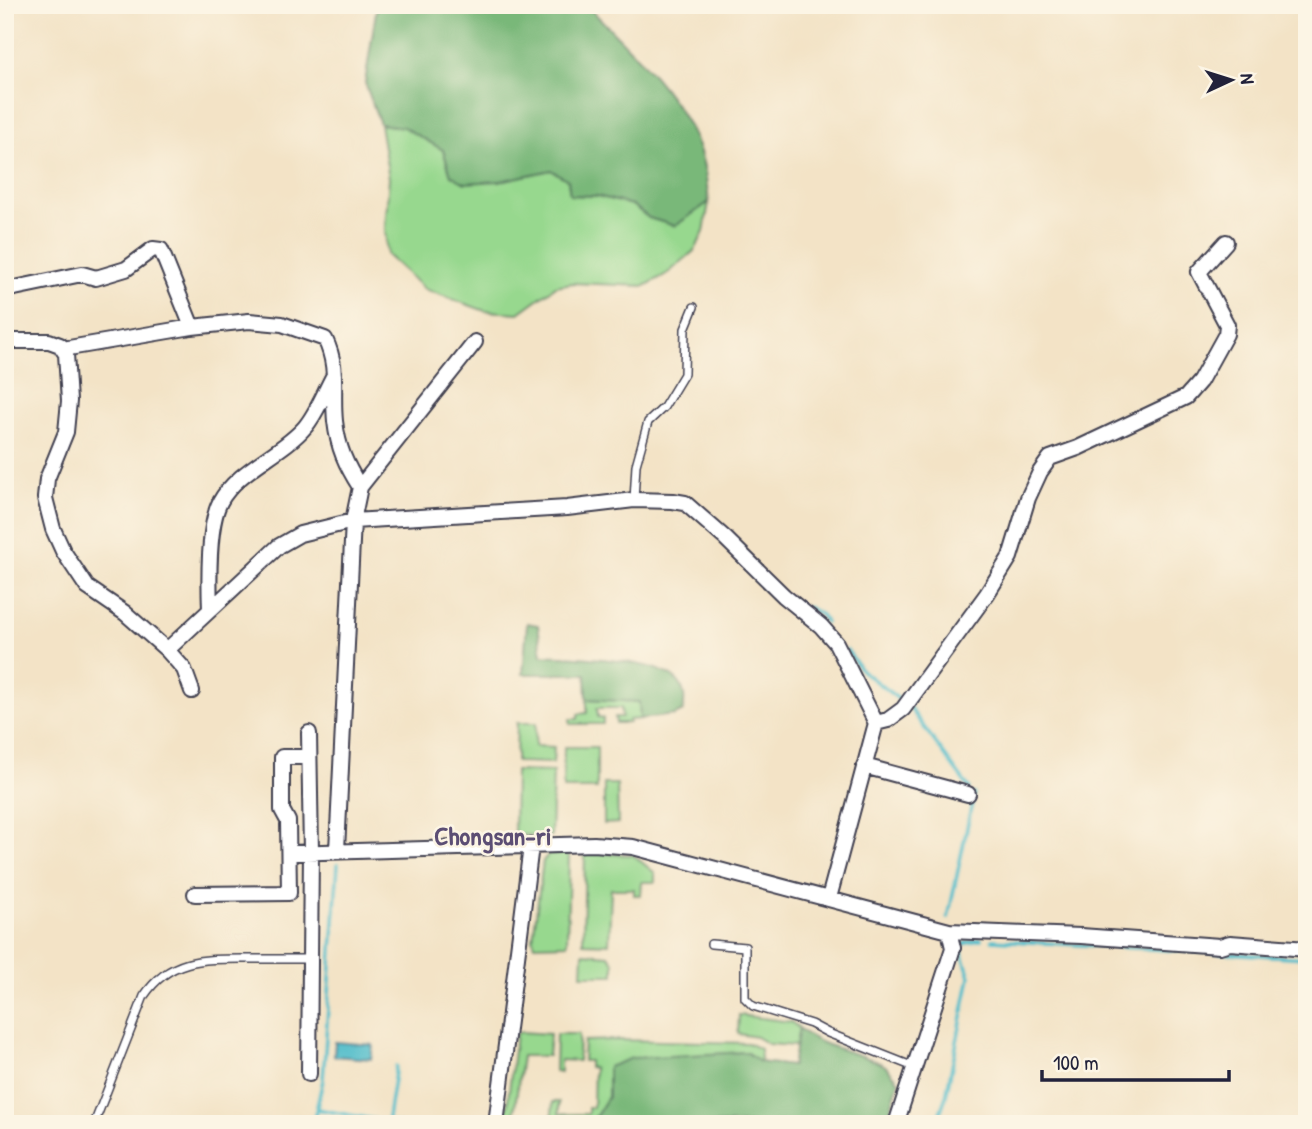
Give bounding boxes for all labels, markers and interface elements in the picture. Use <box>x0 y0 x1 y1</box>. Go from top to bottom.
north arrow <box>1196 46 1266 116</box>
text: N <box>1235 73 1261 85</box>
district label: Chongsan-ri <box>434 818 552 854</box>
scale bar <box>1042 1038 1230 1082</box>
text: 100 m <box>1053 1048 1099 1077</box>

